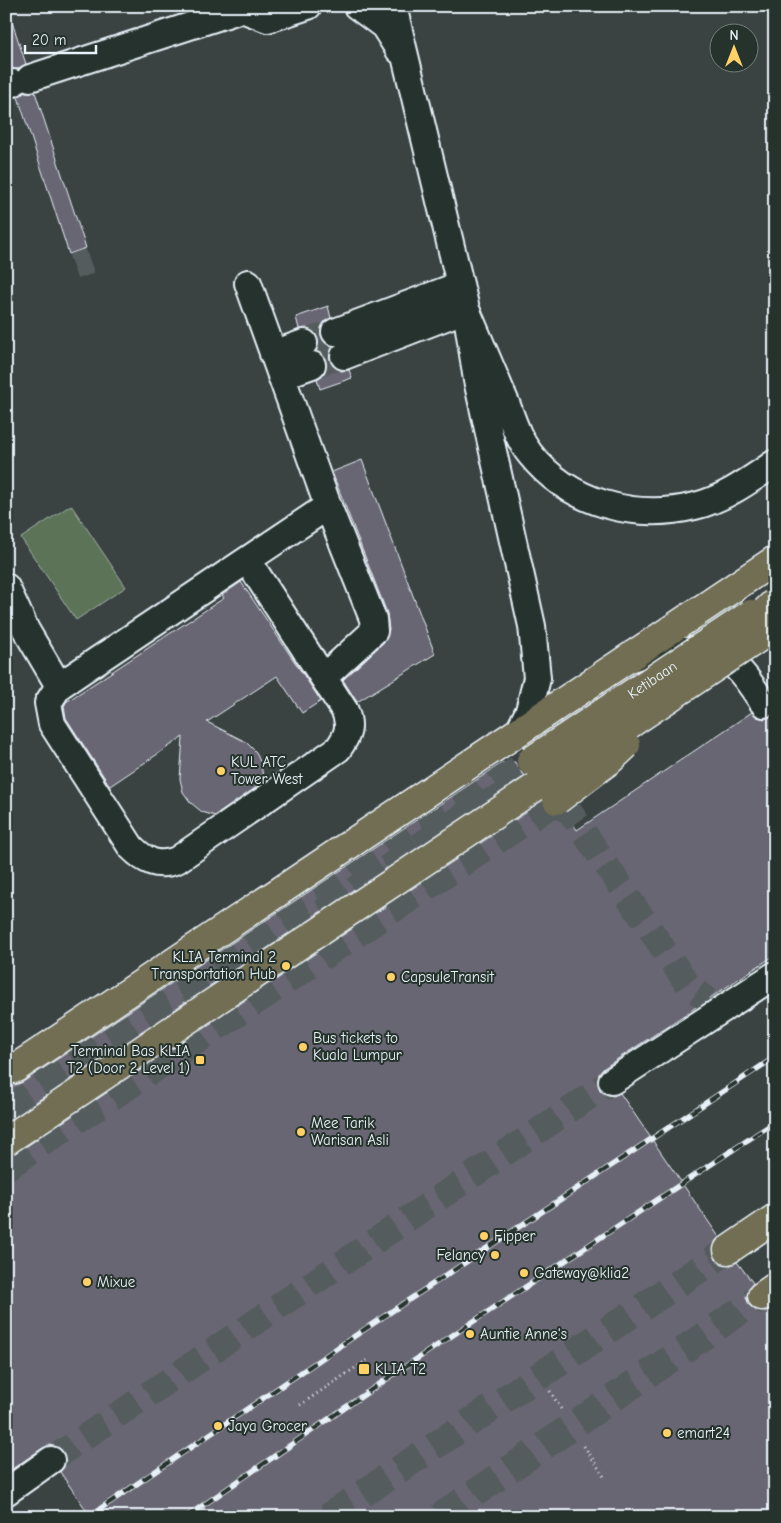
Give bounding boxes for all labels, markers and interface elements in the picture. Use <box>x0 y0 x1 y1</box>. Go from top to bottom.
scale bar <box>25 22 96 54</box>
north arrow <box>708 22 758 72</box>
text: N <box>729 27 739 44</box>
text: 20 m <box>32 31 66 49</box>
street label: Ketibaan <box>624 657 680 703</box>
place label: KUL ATC Tower West <box>231 753 303 788</box>
marker: KUL ATC Tower West <box>215 765 227 777</box>
place label: KLIA Terminal 2 Transportation Hub <box>151 948 276 983</box>
marker: KLIA Terminal 2 Transportation Hub <box>280 960 292 972</box>
place label: CapsuleTransit <box>401 968 495 986</box>
marker: CapsuleTransit <box>385 971 397 983</box>
place label: Bus tickets to Kuala Lumpur <box>313 1029 402 1064</box>
marker: Bus tickets to Kuala Lumpur <box>297 1041 309 1053</box>
place label: Terminal Bas KLIA T2 (Door 2 Level 1) <box>67 1042 190 1077</box>
marker: Terminal Bas KLIA T2 (Door 2 Level 1) <box>194 1054 206 1066</box>
place label: Mee Tarik Warisan Asli <box>311 1114 389 1149</box>
marker: Mee Tarik Warisan Asli <box>295 1126 307 1138</box>
place label: Fipper <box>494 1227 536 1245</box>
marker: Fipper <box>478 1230 490 1242</box>
place label: Felancy <box>436 1246 485 1264</box>
marker: Felancy <box>489 1249 501 1261</box>
place label: Gateway@klia2 <box>534 1264 629 1282</box>
marker: Gateway@klia2 <box>518 1267 530 1279</box>
place label: Mixue <box>97 1273 136 1291</box>
marker: Mixue <box>81 1276 93 1288</box>
place label: Auntie Anne's <box>480 1325 567 1343</box>
marker: Auntie Anne's <box>464 1328 476 1340</box>
place label: KLIA T2 <box>375 1360 426 1378</box>
marker: KLIA T2 <box>357 1362 371 1376</box>
place label: Jaya Grocer <box>228 1417 307 1435</box>
marker: Jaya Grocer <box>212 1420 224 1432</box>
place label: emart24 <box>677 1424 730 1442</box>
marker: emart24 <box>661 1427 673 1439</box>

